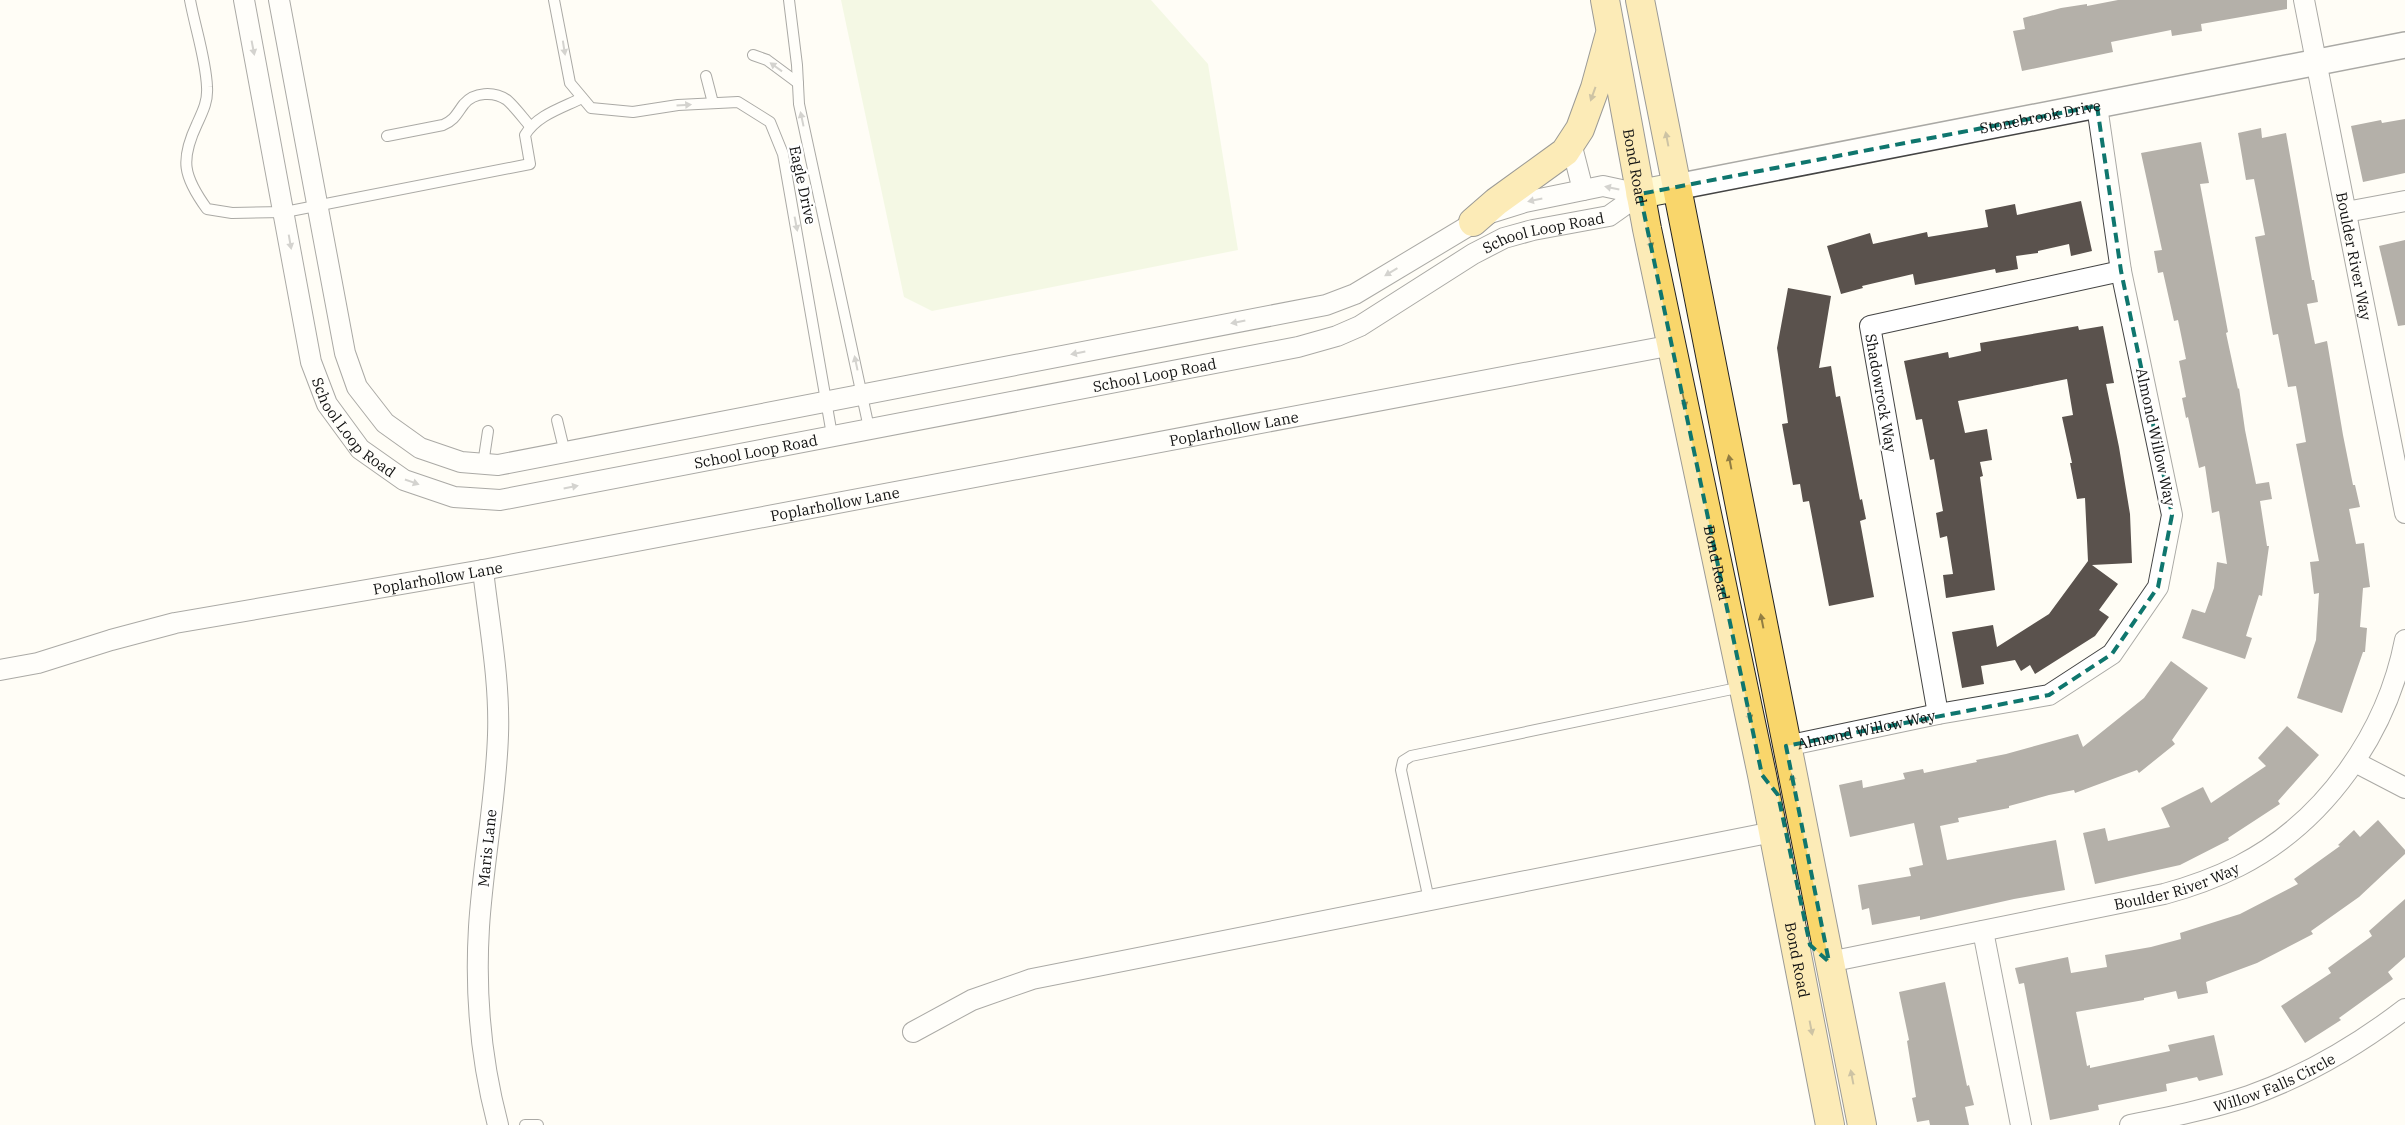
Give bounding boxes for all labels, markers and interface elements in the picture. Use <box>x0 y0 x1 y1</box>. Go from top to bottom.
one-way arrow <box>250 40 258 56</box>
one-way arrow <box>561 40 569 56</box>
one-way arrow <box>769 62 783 72</box>
one-way arrow <box>1588 87 1596 102</box>
street label: Stonebrook Drive <box>1978 95 2102 137</box>
one-way arrow <box>676 100 692 108</box>
one-way arrow <box>798 111 806 126</box>
street label: Bond Road <box>1619 127 1652 206</box>
one-way arrow <box>1663 132 1671 147</box>
street label: Eagle Drive <box>785 144 821 226</box>
one-way arrow <box>1604 184 1619 192</box>
street label: Boulder River Way <box>2333 190 2376 322</box>
one-way arrow <box>1528 196 1543 204</box>
street label: School Loop Road <box>1479 208 1606 257</box>
one-way arrow <box>792 217 800 233</box>
one-way arrow <box>287 234 295 250</box>
one-way arrow <box>1646 235 1654 250</box>
one-way arrow <box>1384 268 1397 277</box>
one-way arrow <box>1230 319 1246 327</box>
street label: Shadowrock Way <box>1861 332 1901 454</box>
one-way arrow <box>1070 349 1086 357</box>
street label: School Loop Road <box>1091 353 1218 396</box>
one-way arrow <box>851 354 859 370</box>
street label: Almond Willow Way <box>2132 366 2180 508</box>
street label: School Loop Road <box>308 375 400 481</box>
one-way arrow <box>1681 393 1689 409</box>
street label: Poplarhollow Lane <box>1168 407 1300 450</box>
street label: School Loop Road <box>692 430 819 472</box>
one-way arrow <box>1726 453 1734 469</box>
one-way arrow <box>405 479 420 487</box>
street label: Poplarhollow Lane <box>769 482 901 525</box>
one-way arrow <box>563 483 579 491</box>
street label: Bond Road <box>1700 523 1735 602</box>
street label: Poplarhollow Lane <box>371 557 504 598</box>
one-way arrow <box>1757 613 1765 629</box>
street label: Almond Willow Way <box>1795 705 1937 753</box>
one-way arrow <box>1745 707 1753 722</box>
one-way arrow <box>1789 773 1797 788</box>
street label: Maris Lane <box>473 808 501 888</box>
street label: Boulder River Way <box>2112 858 2242 913</box>
street label: Bond Road <box>1781 920 1815 999</box>
one-way arrow <box>1808 1020 1816 1036</box>
street label: Willow Falls Circle <box>2211 1048 2338 1116</box>
one-way arrow <box>1848 1070 1856 1085</box>

